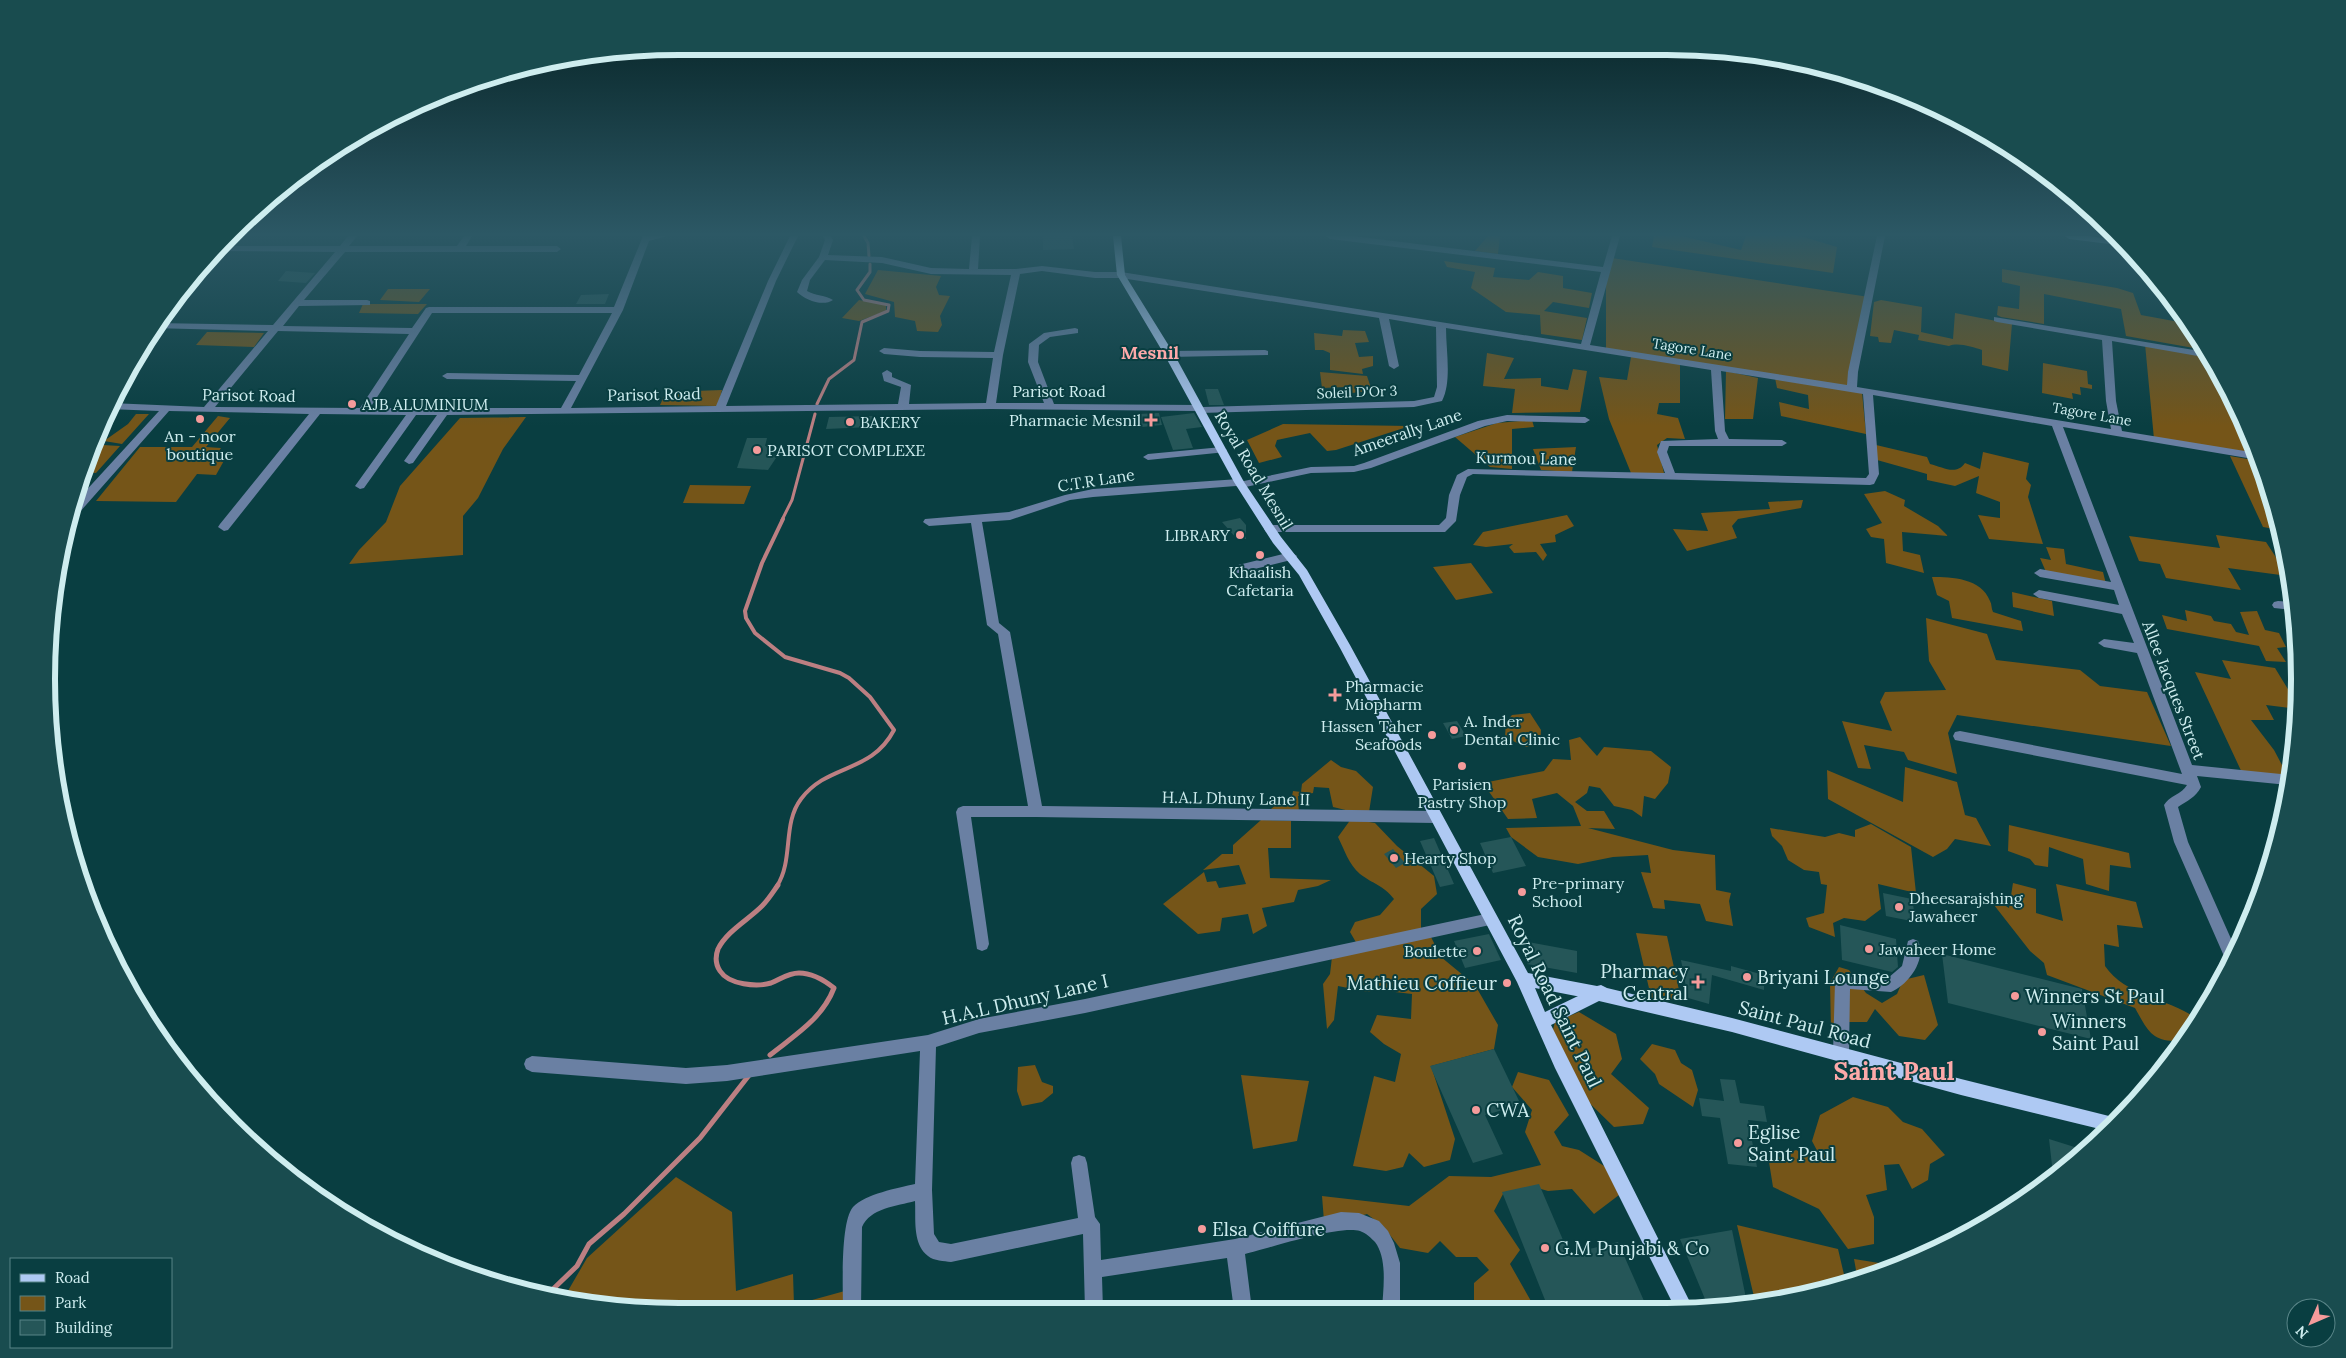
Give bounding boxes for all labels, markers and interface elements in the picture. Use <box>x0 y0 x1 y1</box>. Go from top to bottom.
street label: Tagore Lane <box>1651 334 1734 364</box>
district label: Mesnil <box>1121 341 1180 364</box>
street label: Parisot Road <box>1012 381 1106 401</box>
street label: Soleil D'Or 3 <box>1316 382 1398 402</box>
street label: Parisot Road <box>607 383 701 405</box>
street label: Parisot Road <box>202 384 296 406</box>
place label: AJB ALUMINIUM <box>361 394 489 414</box>
marker: AJB ALUMINIUM <box>346 398 358 410</box>
street label: Tagore Lane <box>2051 398 2134 430</box>
street label: Ameerally Lane <box>1349 404 1465 460</box>
street label: Royal Road Mesnil <box>1211 407 1297 533</box>
place label: Pharmacie Mesnil <box>1009 410 1141 430</box>
place label: BAKERY <box>860 412 921 432</box>
marker: An - noor boutique <box>194 413 206 425</box>
marker: Pharmacie Mesnil <box>1145 414 1157 426</box>
marker: BAKERY <box>844 416 856 428</box>
place label: An - noor boutique <box>163 426 236 464</box>
place label: PARISOT COMPLEXE <box>767 440 925 460</box>
marker: PARISOT COMPLEXE <box>751 444 763 456</box>
street label: Kurmou Lane <box>1475 447 1577 469</box>
street label: C.T.R Lane <box>1056 464 1136 496</box>
place label: LIBRARY <box>1165 525 1231 545</box>
marker: LIBRARY <box>1234 529 1246 541</box>
marker: Khaalish Cafetaria <box>1254 549 1266 561</box>
place label: Khaalish Cafetaria <box>1226 562 1294 600</box>
street label: Allee Jacques Street <box>2138 617 2210 763</box>
place label: Pharmacie Miopharm <box>1345 676 1424 714</box>
marker: Pharmacie Miopharm <box>1329 689 1341 701</box>
place label: A. Inder Dental Clinic <box>1463 711 1560 749</box>
place label: Hassen Taher Seafoods <box>1321 716 1422 754</box>
marker: A. Inder Dental Clinic <box>1448 724 1460 736</box>
marker: Hassen Taher Seafoods <box>1426 729 1438 741</box>
marker: Parisien Pastry Shop <box>1456 760 1468 772</box>
place label: Parisien Pastry Shop <box>1418 774 1506 812</box>
street label: H.A.L Dhuny Lane II <box>1162 787 1310 809</box>
place label: Hearty Shop <box>1404 848 1497 868</box>
marker: Hearty Shop <box>1388 852 1400 864</box>
place label: Pre-primary School <box>1532 873 1625 911</box>
marker: Pre-primary School <box>1516 886 1528 898</box>
place label: Dheesarajshing Jawaheer <box>1908 888 2024 926</box>
marker: Dheesarajshing Jawaheer <box>1893 901 1905 913</box>
street label: Royal Road Saint Paul <box>1503 911 1607 1091</box>
place label: Jawaheer Home <box>1878 939 1996 959</box>
place label: Boulette <box>1404 941 1467 961</box>
marker: Jawaheer Home <box>1863 943 1875 955</box>
marker: Boulette <box>1471 945 1483 957</box>
place label: Pharmacy Central <box>1600 959 1688 1005</box>
place label: Briyani Lounge <box>1757 965 1890 989</box>
street label: H.A.L Dhuny Lane I <box>939 968 1111 1030</box>
place label: Mathieu Coffieur <box>1347 971 1498 995</box>
marker: Briyani Lounge <box>1741 971 1753 983</box>
marker: Pharmacy Central <box>1692 976 1704 988</box>
marker: Mathieu Coffieur <box>1501 977 1513 989</box>
place label: Winners St Paul <box>2025 984 2165 1008</box>
marker: Winners St Paul <box>2009 990 2021 1002</box>
street label: Saint Paul Road <box>1736 995 1874 1053</box>
place label: Winners Saint Paul <box>2052 1009 2139 1055</box>
marker: Winners Saint Paul <box>2036 1026 2048 1038</box>
district label: Saint Paul <box>1833 1055 1955 1087</box>
place label: CWA <box>1486 1098 1530 1122</box>
marker: CWA <box>1470 1104 1482 1116</box>
place label: Eglise Saint Paul <box>1748 1120 1835 1166</box>
marker: Eglise Saint Paul <box>1732 1137 1744 1149</box>
place label: Elsa Coiffure <box>1212 1217 1325 1241</box>
marker: Elsa Coiffure <box>1196 1223 1208 1235</box>
place label: G.M Punjabi & Co <box>1555 1236 1709 1260</box>
marker: G.M Punjabi & Co <box>1539 1242 1551 1254</box>
legend <box>10 1258 172 1348</box>
text: Road <box>55 1268 90 1287</box>
text: Park <box>55 1293 86 1312</box>
north arrow <box>2286 1298 2336 1348</box>
text: Building <box>55 1318 113 1337</box>
text: N <box>2291 1322 2312 1342</box>

